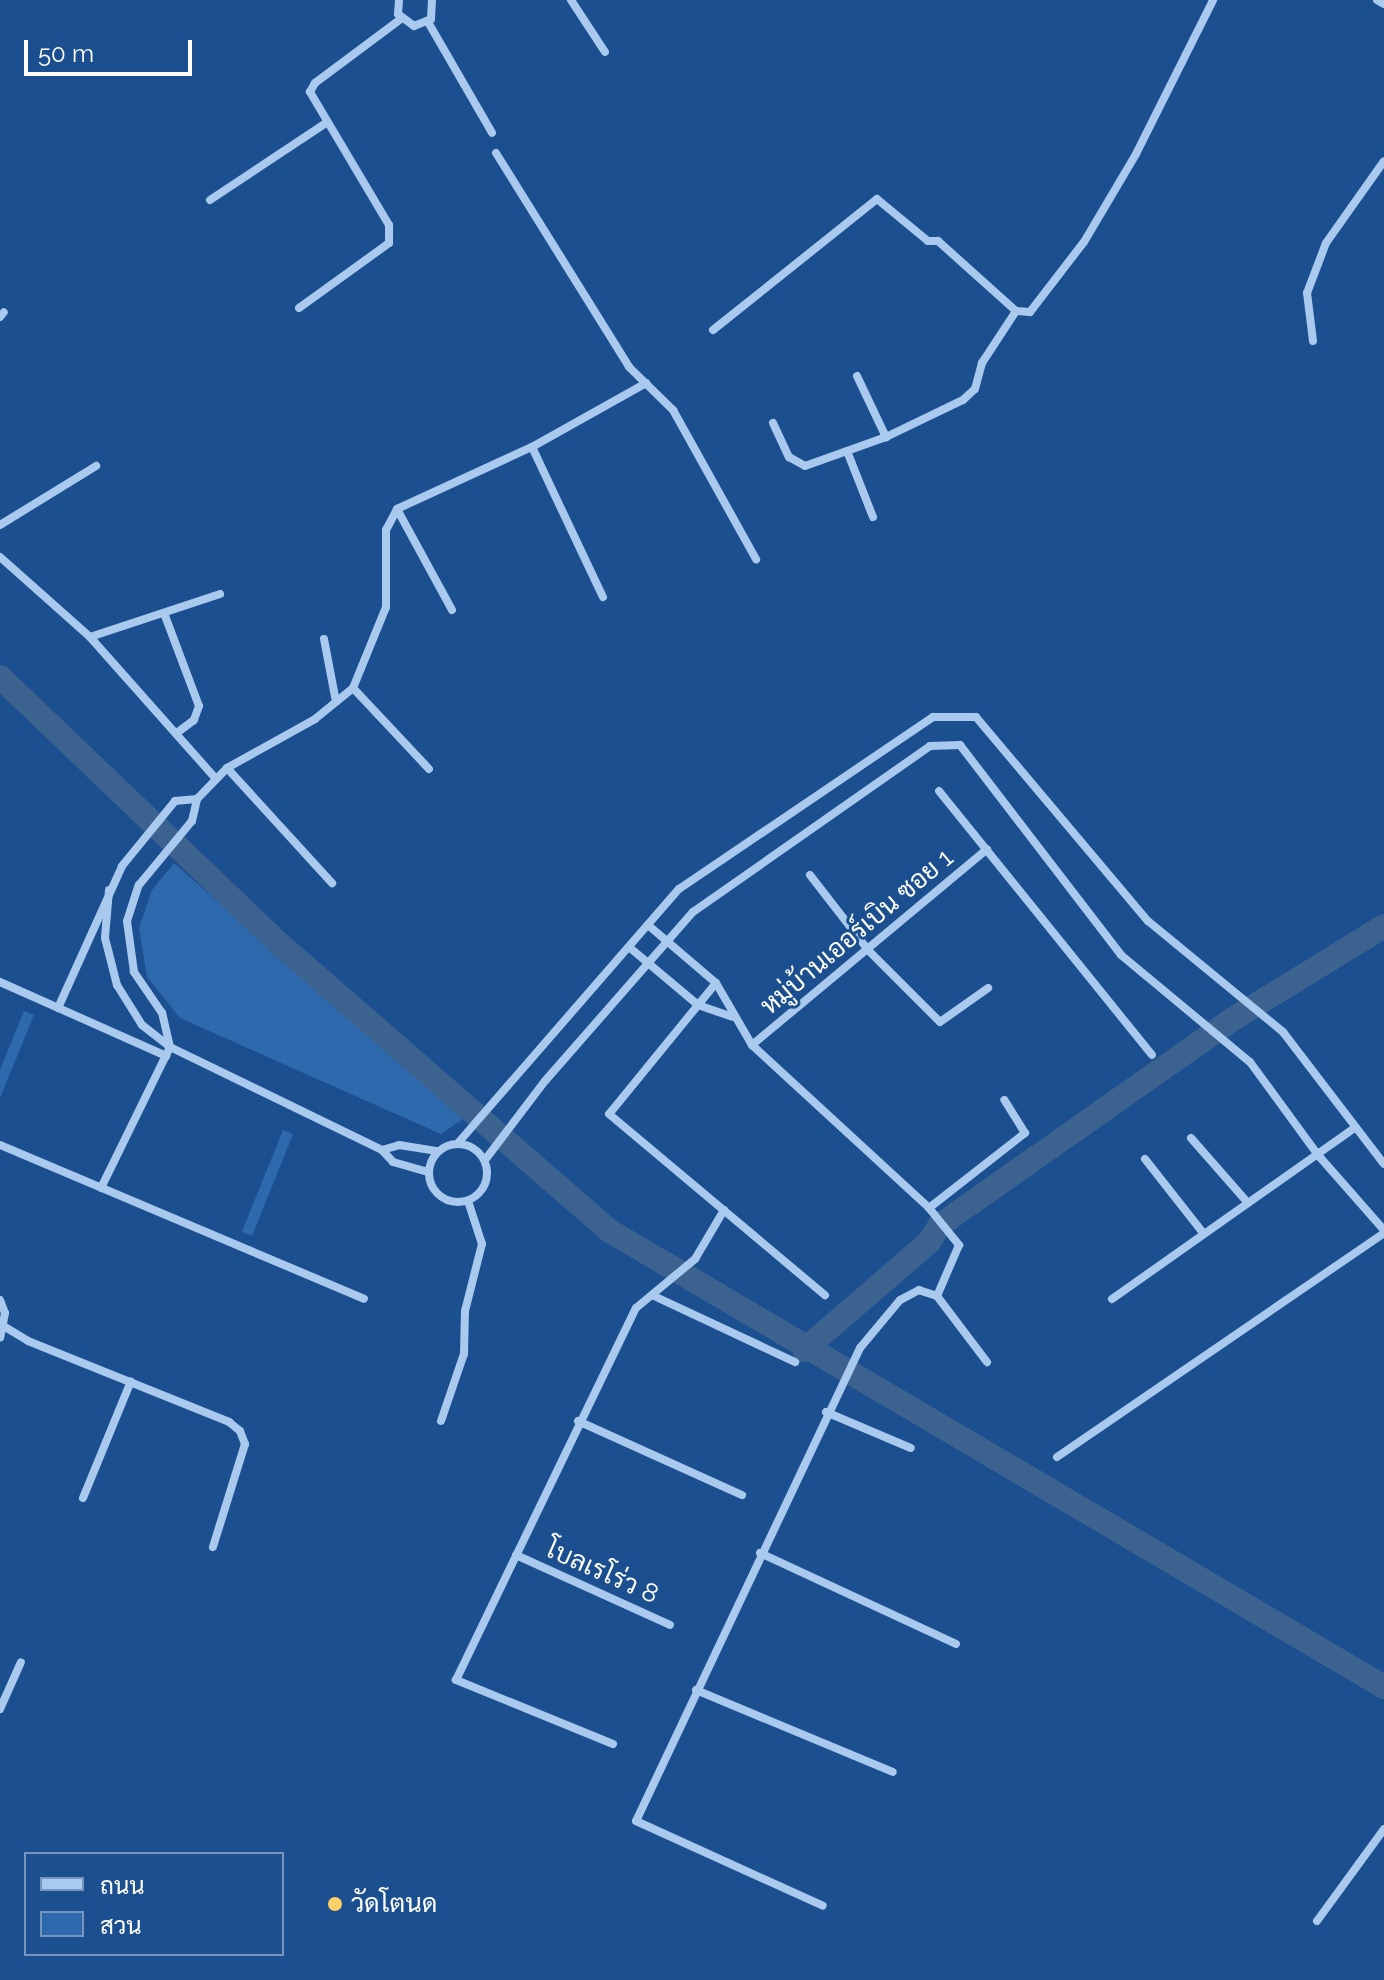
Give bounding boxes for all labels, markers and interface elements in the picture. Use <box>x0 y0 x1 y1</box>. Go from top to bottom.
scale bar <box>28 24 196 74</box>
text: 50 m <box>38 39 94 68</box>
street label: หมู่บ้านเออร์เบิน ซอย 1 <box>754 842 960 1022</box>
street label: โบลเรโร่ว 8 <box>541 1533 663 1611</box>
legend <box>24 1852 284 1956</box>
text: ถนน <box>100 1871 145 1900</box>
place label: วัดโตนด <box>351 1888 437 1920</box>
marker: วัดโตนด <box>326 1895 344 1913</box>
text: สวน <box>100 1911 142 1940</box>

